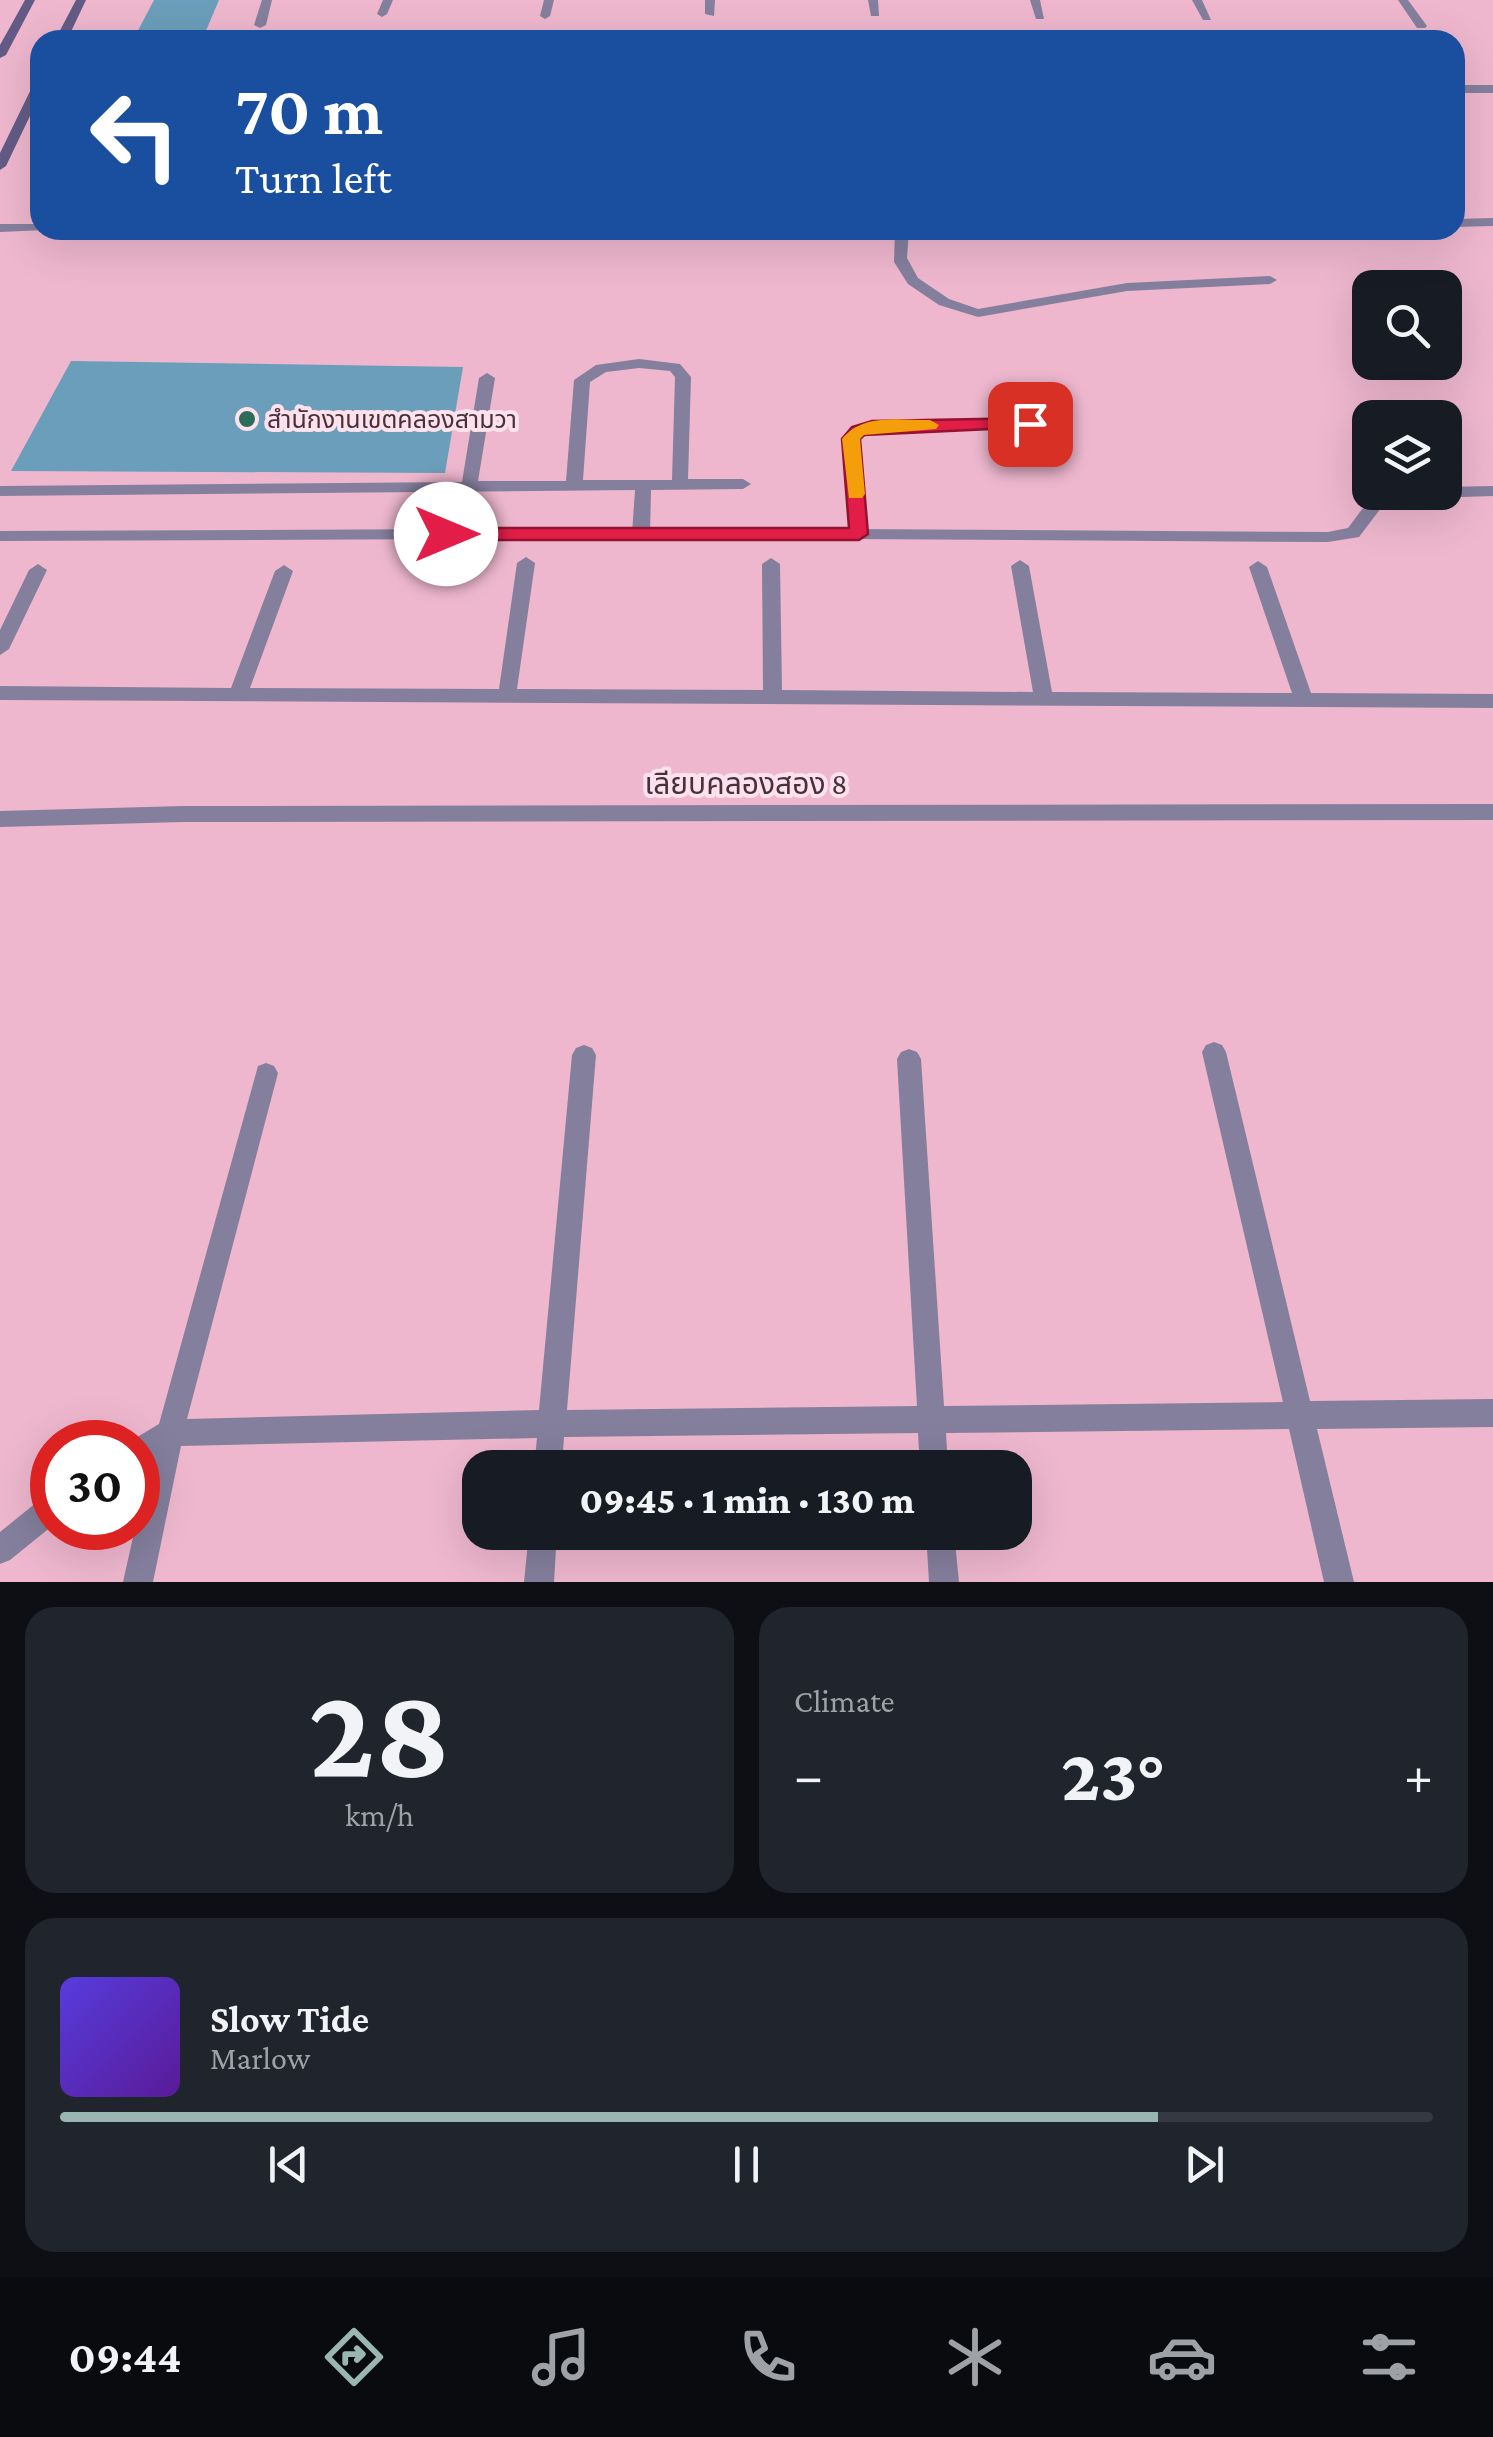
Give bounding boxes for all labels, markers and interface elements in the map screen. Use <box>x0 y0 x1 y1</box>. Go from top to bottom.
icon: left <box>70 70 200 200</box>
text: 70 m <box>235 71 383 149</box>
text: Turn left <box>235 153 392 203</box>
map controls <box>1352 270 1462 510</box>
button: search <box>1352 270 1462 380</box>
pin <box>988 382 1073 467</box>
icon: arrive <box>1003 397 1058 452</box>
button: layers <box>1352 400 1462 510</box>
place label: สำนักงานเขตคลองสามวา <box>267 406 517 433</box>
marker: สำนักงานเขตคลองสามวา <box>236 408 258 430</box>
position arrow <box>394 482 498 586</box>
street label: เลียบคลองสอง 8 <box>645 767 847 800</box>
speed limit sign: 30 <box>30 1420 160 1550</box>
text: 09:45 · 1 min · 130 m <box>579 1479 915 1521</box>
text: 28 <box>309 1659 450 1804</box>
text: Climate <box>794 1683 895 1719</box>
text: 23° <box>1061 1733 1166 1816</box>
text: − <box>794 1745 823 1806</box>
text: + <box>1404 1745 1433 1806</box>
text: km/h <box>345 1797 414 1833</box>
text: Slow Tide <box>210 1998 369 2040</box>
text: Marlow <box>210 2040 310 2076</box>
icon: previous <box>261 2137 316 2192</box>
icon: pause <box>719 2137 774 2192</box>
icon: next <box>1177 2137 1232 2192</box>
icon: directions <box>319 2322 389 2392</box>
icon: music <box>526 2322 596 2392</box>
icon: phone <box>733 2322 803 2392</box>
icon: climate <box>940 2322 1010 2392</box>
icon: car <box>1147 2322 1217 2392</box>
icon: filters <box>1354 2322 1424 2392</box>
text: 09:44 <box>69 2332 182 2382</box>

